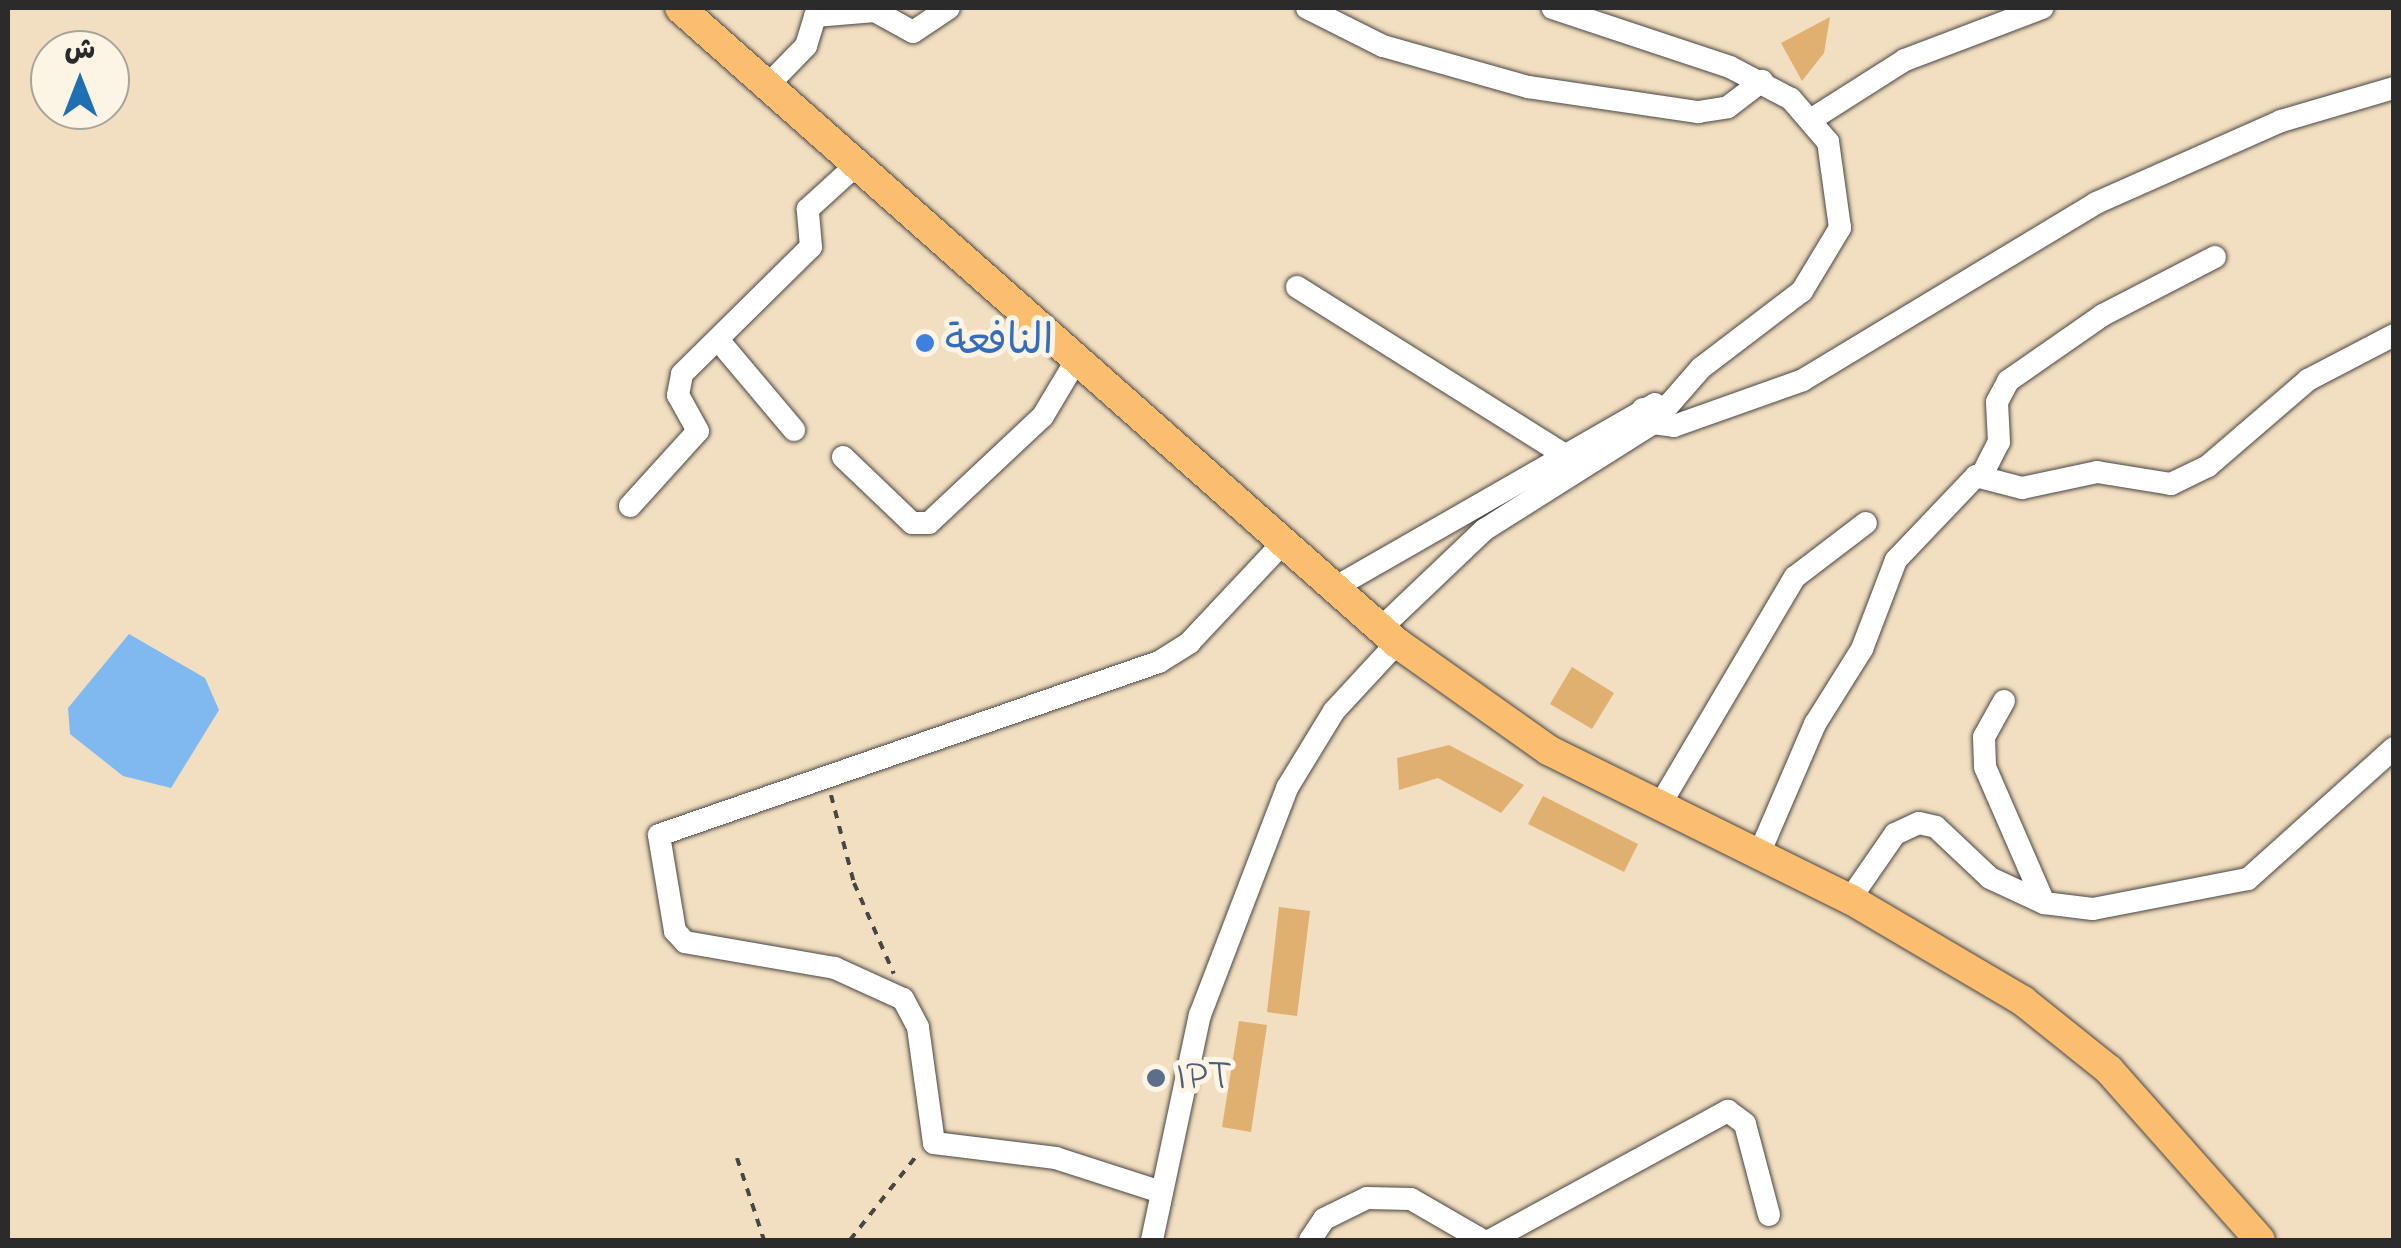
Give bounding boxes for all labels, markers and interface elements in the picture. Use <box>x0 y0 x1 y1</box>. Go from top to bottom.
north arrow <box>30 30 130 130</box>
text: ش <box>65 31 95 72</box>
place label: النافعة <box>945 318 1053 368</box>
marker: النافعة <box>914 332 936 354</box>
place label: IPT <box>1176 1053 1232 1103</box>
marker: IPT <box>1145 1067 1167 1089</box>

